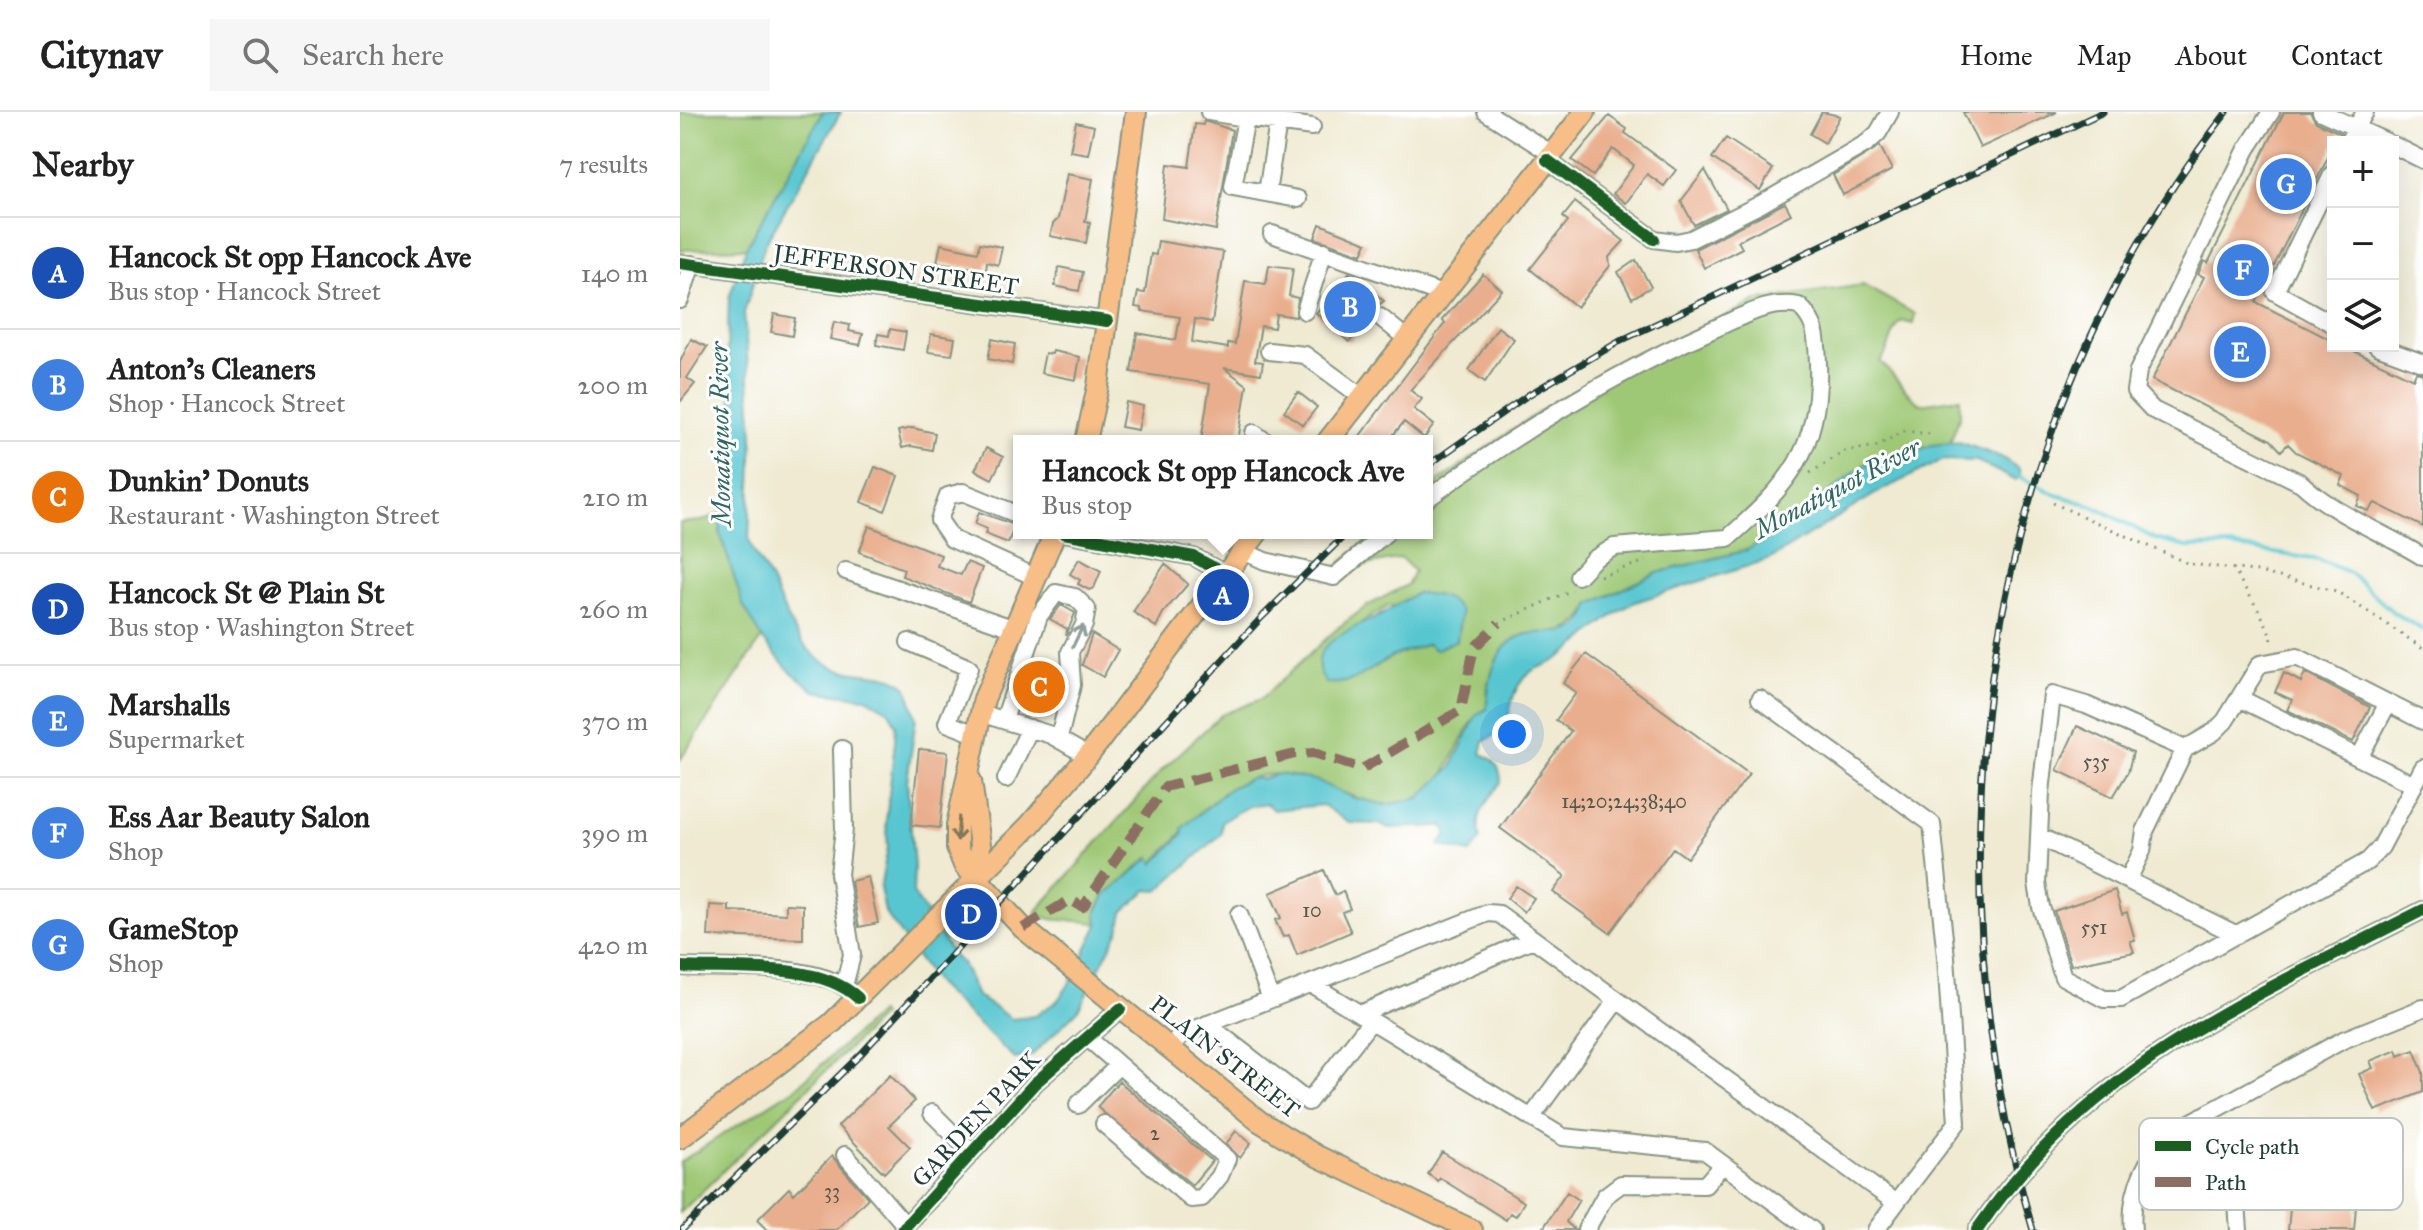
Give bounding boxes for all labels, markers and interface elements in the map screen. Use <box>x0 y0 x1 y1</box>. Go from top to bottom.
search box <box>210 19 770 91</box>
text: Citynav <box>40 32 162 78</box>
icon: search <box>238 33 282 77</box>
text: Search here <box>302 37 444 73</box>
text: Home <box>1960 38 2033 73</box>
text: Map <box>2077 38 2131 73</box>
text: About <box>2175 38 2247 73</box>
text: Contact <box>2291 38 2383 73</box>
map controls <box>2327 136 2399 352</box>
button: + <box>2327 136 2399 208</box>
text: Nearby <box>32 144 134 185</box>
text: 7 results <box>559 148 648 180</box>
pin: G <box>2260 154 2312 214</box>
button: − <box>2327 208 2399 280</box>
street label: JEFFERSON STREET <box>768 237 1021 302</box>
text: Hancock St opp Hancock Ave <box>108 239 472 275</box>
pin: F <box>2217 240 2269 300</box>
text: A <box>49 257 67 289</box>
text: 140 m <box>581 257 648 289</box>
text: Bus stop · Hancock Street <box>108 275 381 307</box>
pin: B <box>1324 277 1376 337</box>
button: layers <box>2327 280 2399 352</box>
pin: E <box>2214 322 2266 382</box>
water label: Monatiquot River <box>702 340 738 529</box>
text: Anton's Cleaners <box>108 351 316 387</box>
text: B <box>49 369 67 401</box>
text: 200 m <box>577 369 648 401</box>
text: Shop · Hancock Street <box>108 387 346 419</box>
water label: Monatiquot River <box>1745 430 1927 547</box>
popup <box>1013 435 1433 539</box>
text: Hancock St opp Hancock Ave <box>1041 453 1405 489</box>
text: Dunkin' Donuts <box>108 463 309 499</box>
text: C <box>49 481 67 513</box>
text: 210 m <box>582 481 648 513</box>
text: Bus stop <box>1041 489 1132 521</box>
text: Restaurant · Washington Street <box>108 499 440 531</box>
pin: A <box>1197 565 1249 625</box>
text: Hancock St @ Plain St <box>108 575 385 611</box>
text: D <box>48 593 68 625</box>
text: 260 m <box>579 593 648 625</box>
text: Bus stop · Washington Street <box>108 611 414 643</box>
one-way arrow <box>1071 624 1086 648</box>
pin: C <box>1013 657 1065 717</box>
text: Marshalls <box>108 687 230 723</box>
text: E <box>49 705 67 737</box>
text: 370 m <box>581 705 648 737</box>
your location <box>1492 714 1532 754</box>
text: Supermarket <box>108 723 245 755</box>
house number: 535 <box>2083 749 2109 773</box>
house number: 14;20;24;38;40 <box>1561 789 1687 813</box>
text: Ess Aar Beauty Salon <box>108 799 370 835</box>
one-way arrow <box>950 815 965 842</box>
text: F <box>50 817 67 849</box>
text: 390 m <box>581 817 648 849</box>
text: Shop <box>108 835 164 867</box>
pin: D <box>945 884 997 944</box>
house number: 10 <box>1302 898 1322 922</box>
text: GameStop <box>108 911 238 947</box>
house number: 551 <box>2081 915 2107 939</box>
text: G <box>48 929 68 961</box>
text: 420 m <box>578 929 648 961</box>
text: Shop <box>108 947 164 979</box>
street label: PLAIN STREET <box>1144 989 1306 1125</box>
street label: GARDEN PARK <box>905 1044 1047 1193</box>
legend <box>2139 1118 2403 1210</box>
house number: 2 <box>1150 1121 1160 1145</box>
text: Cycle path <box>2205 1133 2300 1160</box>
text: Path <box>2205 1169 2247 1196</box>
house number: 33 <box>824 1179 840 1203</box>

